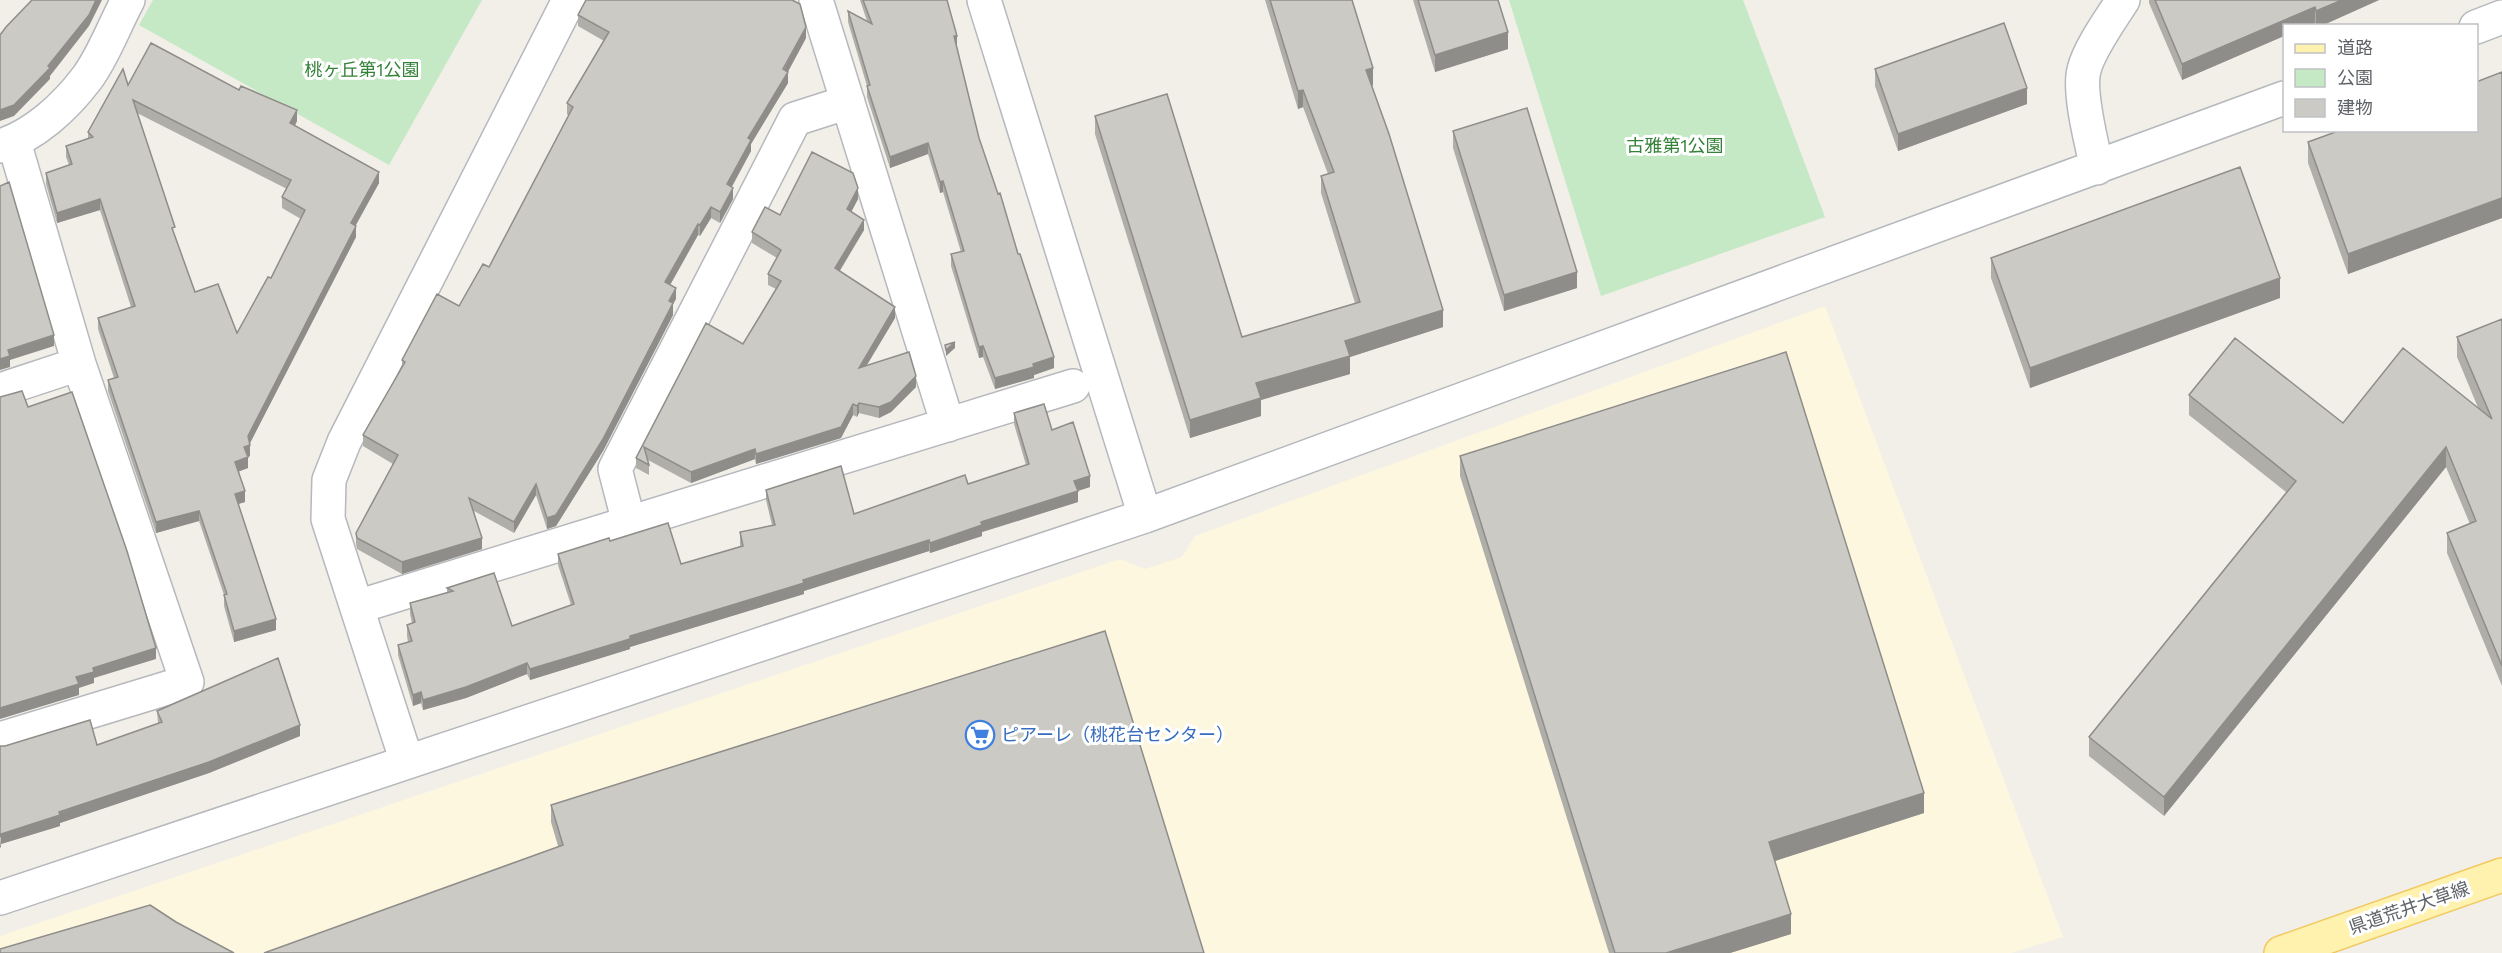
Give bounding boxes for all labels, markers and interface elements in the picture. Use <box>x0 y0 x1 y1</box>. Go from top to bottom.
legend <box>2283 24 2478 132</box>
text: 道路 <box>2337 37 2373 58</box>
park label: 桃ヶ丘第1公園 <box>304 59 420 80</box>
text: 公園 <box>2337 67 2373 88</box>
text: 建物 <box>2337 97 2373 118</box>
park label: 古雅第1公園 <box>1626 135 1724 156</box>
supermarket icon: ピアーレ（桃花台センター） <box>964 719 996 751</box>
place label: ピアーレ（桃花台センター） <box>1001 724 1234 745</box>
street label: 県道荒井大草線 <box>2346 877 2472 938</box>

